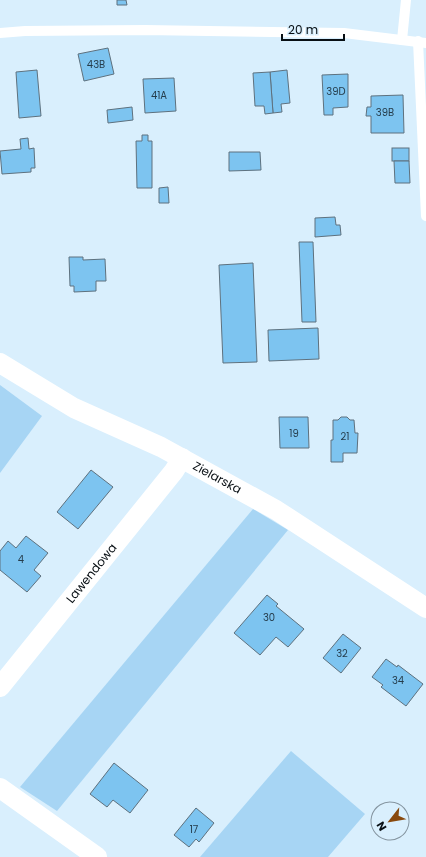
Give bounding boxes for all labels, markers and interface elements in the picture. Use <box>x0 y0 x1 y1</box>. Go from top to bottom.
scale bar <box>282 16 344 42</box>
text: 20 m <box>288 21 318 38</box>
house number: 43B <box>87 57 105 72</box>
house number: 39D <box>326 84 346 99</box>
house number: 41A <box>151 88 167 103</box>
house number: 39B <box>376 105 394 120</box>
house number: 19 <box>289 426 299 441</box>
house number: 21 <box>341 429 349 444</box>
street label: Zielarska <box>190 457 245 498</box>
street label: Lawendowa <box>62 540 120 606</box>
house number: 4 <box>18 552 24 567</box>
house number: 30 <box>263 610 275 625</box>
house number: 32 <box>336 646 348 661</box>
house number: 34 <box>392 673 404 688</box>
north arrow <box>370 801 410 841</box>
text: N <box>372 818 390 834</box>
house number: 17 <box>190 822 199 837</box>

